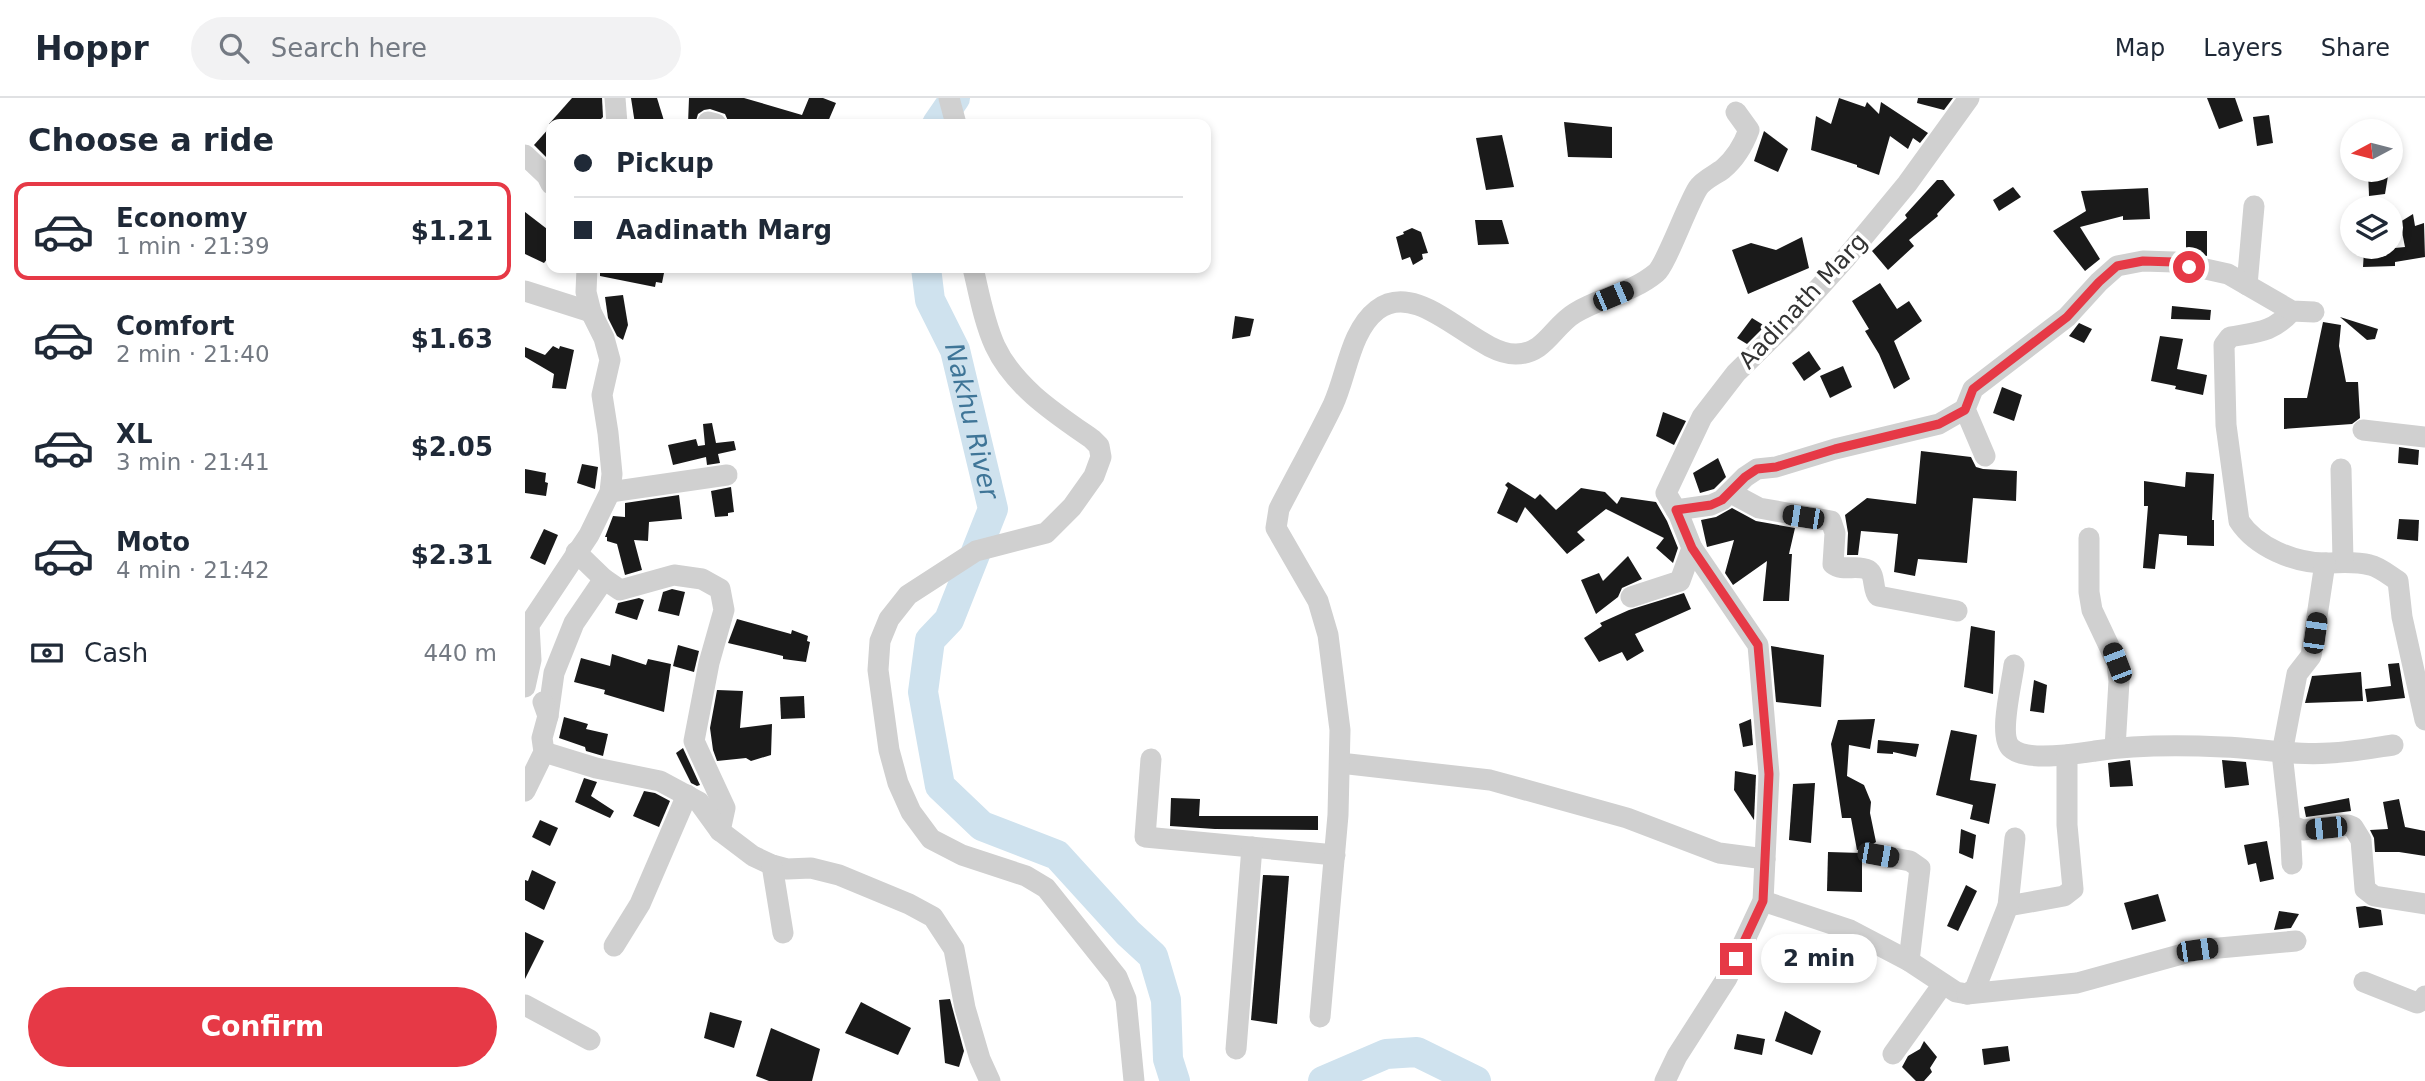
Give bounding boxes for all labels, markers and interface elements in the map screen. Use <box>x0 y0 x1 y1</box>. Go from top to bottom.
search box <box>191 17 681 80</box>
text: Hoppr <box>35 29 149 68</box>
icon: search <box>215 29 253 67</box>
text: Search here <box>271 33 427 63</box>
text: Map <box>2115 34 2165 62</box>
text: Layers <box>2203 34 2283 62</box>
text: Share <box>2321 34 2390 62</box>
north arrow <box>2340 119 2403 182</box>
map controls <box>2340 119 2403 259</box>
text: Choose a ride <box>28 121 274 159</box>
text: Pickup <box>616 148 714 178</box>
button: layers <box>2340 196 2403 259</box>
icon: car <box>32 200 95 263</box>
text: Economy <box>116 203 247 233</box>
text: Aadinath Marg <box>616 215 832 245</box>
text: $1.21 <box>411 216 493 246</box>
street label: Aadinath Marg <box>1733 227 1873 375</box>
text: 1 min · 21:39 <box>116 233 270 259</box>
route start <box>2173 251 2205 283</box>
car <box>1590 278 1637 314</box>
icon: car <box>32 308 95 371</box>
text: Comfort <box>116 311 234 341</box>
text: $1.63 <box>411 324 493 354</box>
water label: Nakhu River <box>939 340 1006 504</box>
text: 2 min · 21:40 <box>116 341 270 367</box>
icon: car <box>32 416 95 479</box>
text: XL <box>116 419 153 449</box>
text: $2.05 <box>411 432 493 462</box>
text: 3 min · 21:41 <box>116 449 270 475</box>
car <box>1781 503 1826 531</box>
icon: car <box>32 524 95 587</box>
text: Moto <box>116 527 190 557</box>
text: $2.31 <box>411 540 493 570</box>
text: 4 min · 21:42 <box>116 557 270 583</box>
car <box>2302 611 2329 655</box>
icon: cash <box>28 634 66 672</box>
text: Cash <box>84 638 148 668</box>
text: 440 m <box>423 640 497 666</box>
car <box>2100 640 2135 686</box>
car <box>2305 815 2348 841</box>
car <box>1856 841 1901 869</box>
callout: 2 min <box>1761 934 1876 984</box>
car <box>2175 937 2220 963</box>
route end <box>1720 943 1752 975</box>
text: 2 min <box>1783 945 1855 971</box>
button: Confirm <box>28 987 497 1067</box>

